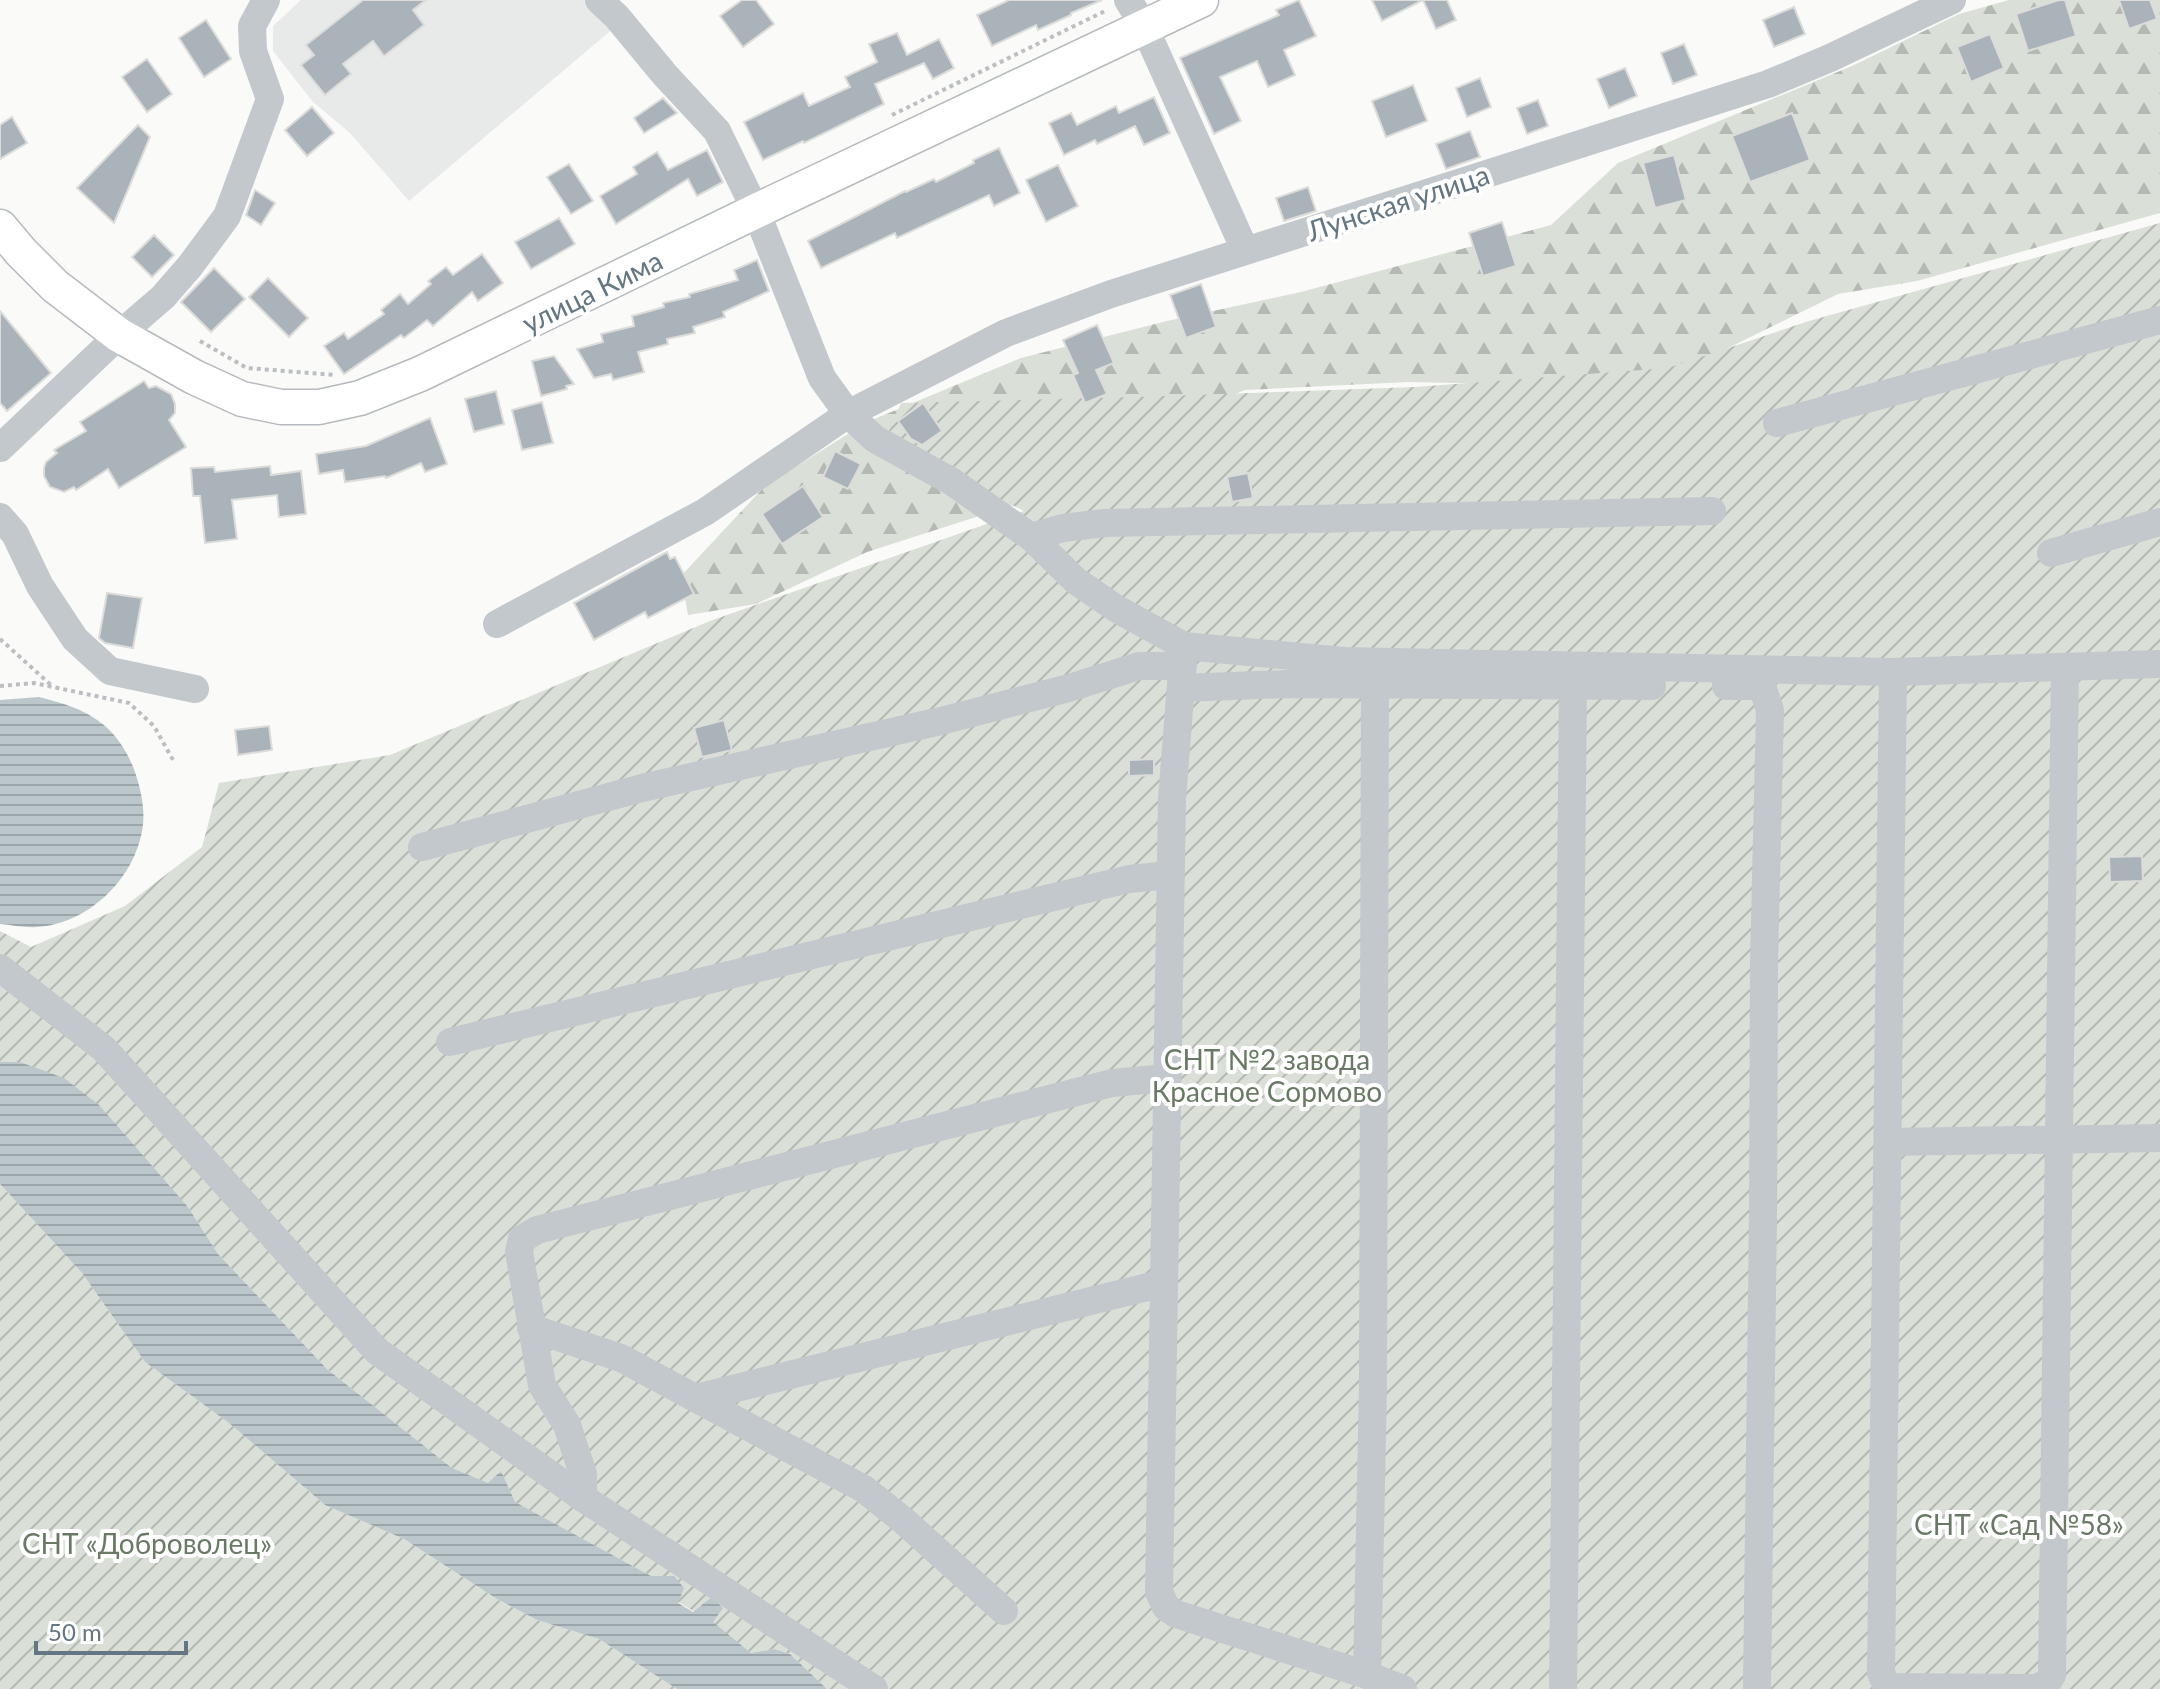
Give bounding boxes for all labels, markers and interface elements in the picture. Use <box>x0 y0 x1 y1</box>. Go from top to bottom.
street label: Лунская улица <box>1302 157 1493 248</box>
street label: улица Кима <box>516 242 668 340</box>
park label: СНТ №2 завода Красное Сормово <box>1152 1042 1382 1108</box>
park label: СНТ «Сад №58» <box>1914 1507 2124 1541</box>
park label: СНТ «Доброволец» <box>22 1526 272 1560</box>
scale bar <box>36 1605 186 1655</box>
text: 50 m <box>48 1617 102 1646</box>

